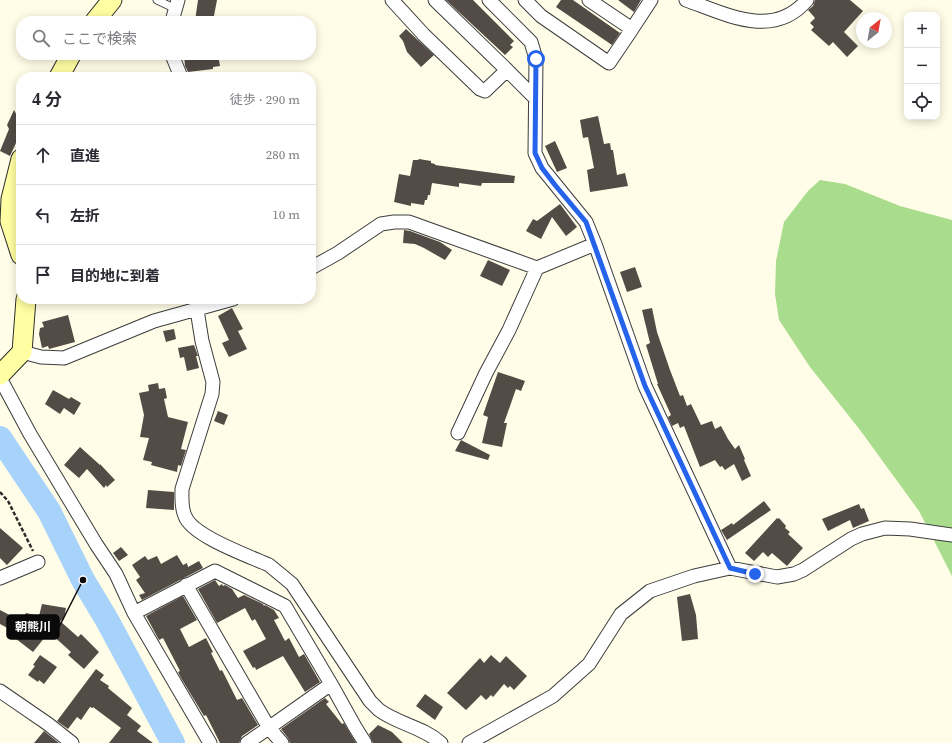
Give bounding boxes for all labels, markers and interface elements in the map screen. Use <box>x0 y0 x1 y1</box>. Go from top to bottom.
north arrow <box>856 12 892 48</box>
map controls <box>904 12 940 120</box>
button: + <box>904 12 940 48</box>
search box <box>16 16 316 60</box>
icon: search <box>30 27 52 49</box>
text: ここで検索 <box>62 28 137 49</box>
button: − <box>904 48 940 84</box>
route start <box>527 50 545 68</box>
button: locate <box>904 84 940 120</box>
text: 4 分 <box>32 87 62 111</box>
text: 徒歩 · 290 m <box>230 91 300 108</box>
icon: ahead <box>32 144 54 166</box>
text: 直進 <box>70 145 100 166</box>
text: 280 m <box>266 146 300 163</box>
icon: left <box>32 204 54 226</box>
text: 左折 <box>70 205 100 226</box>
text: 10 m <box>272 206 300 223</box>
icon: arrive <box>32 264 54 286</box>
text: 目的地に到着 <box>70 265 160 286</box>
route end <box>746 565 764 583</box>
callout: 朝熊川 <box>7 615 59 639</box>
text: 朝熊川 <box>15 619 51 635</box>

